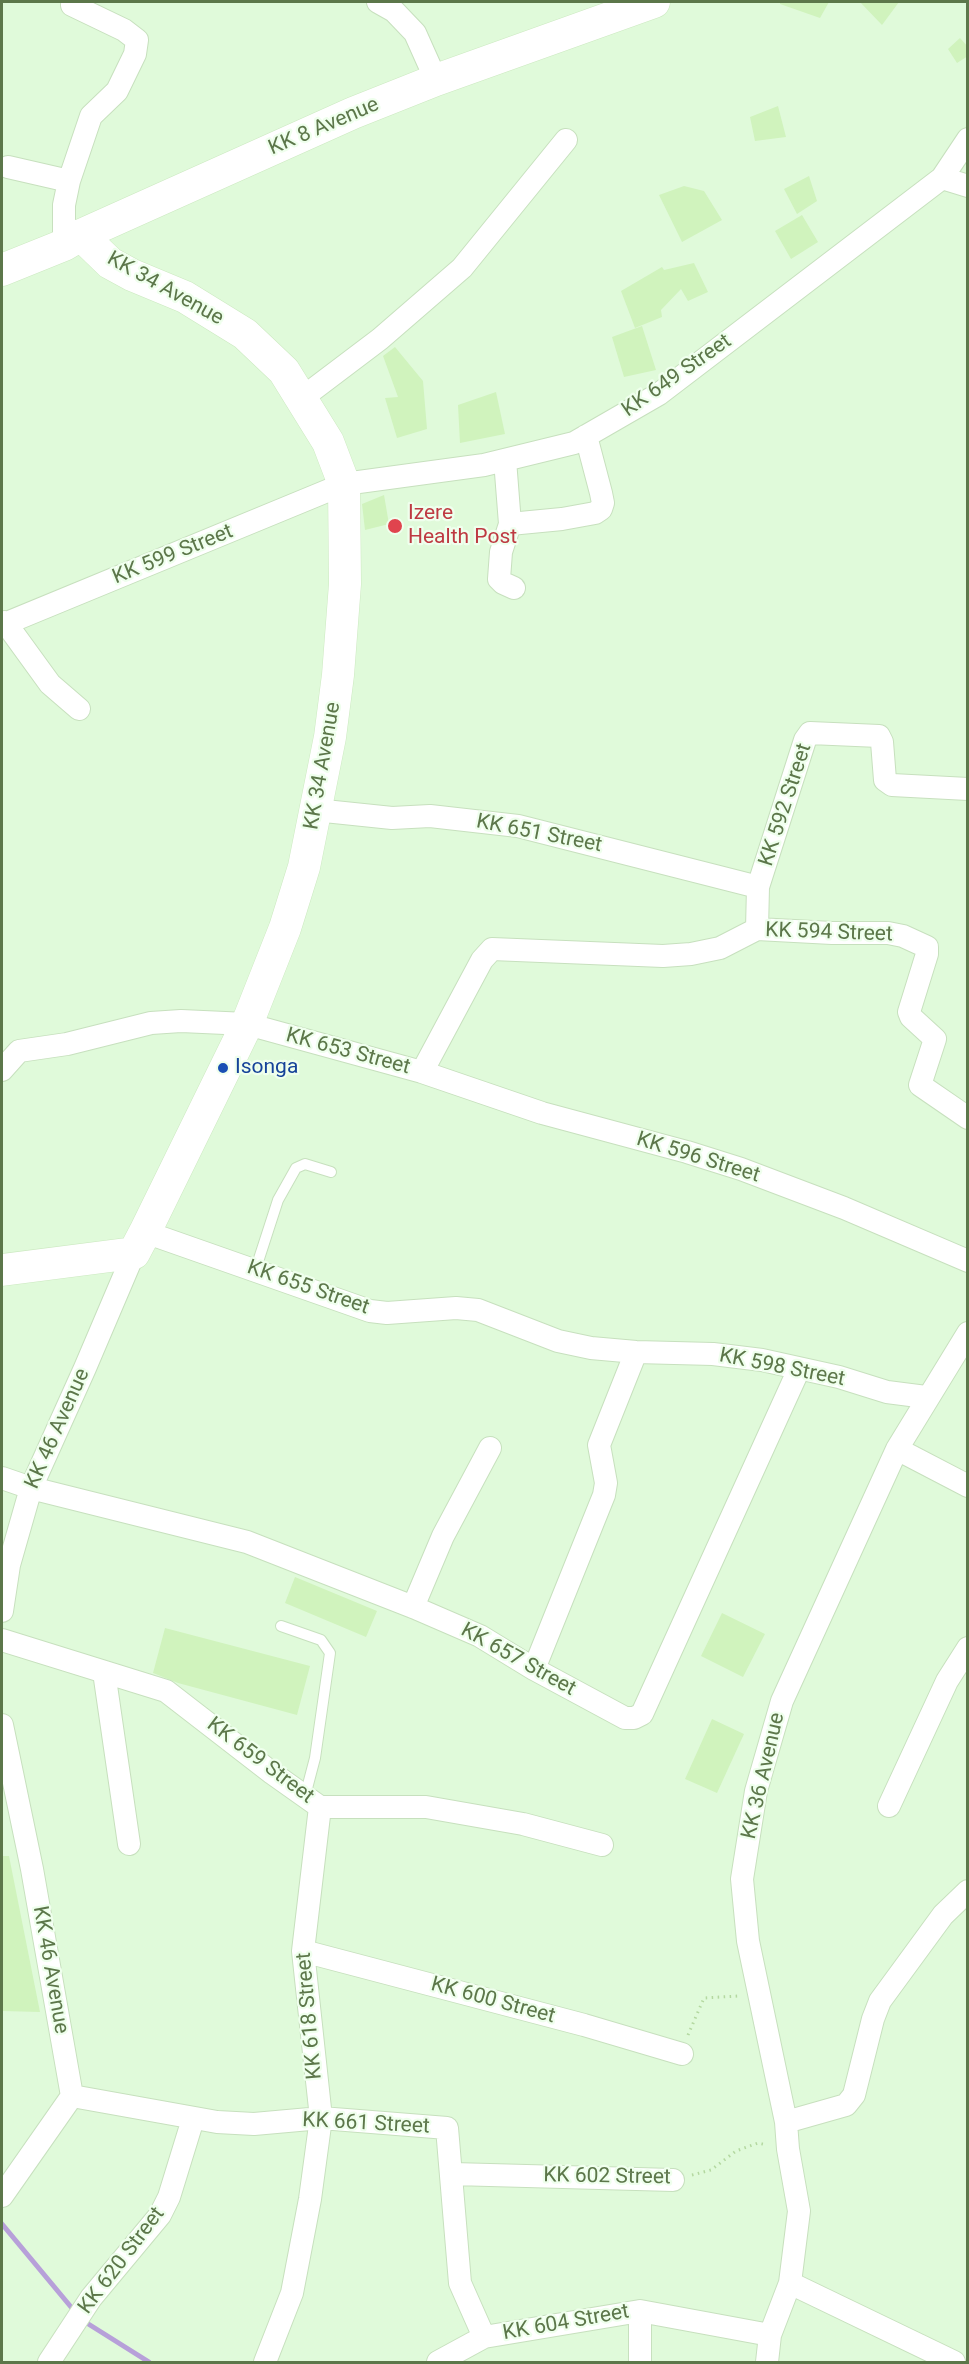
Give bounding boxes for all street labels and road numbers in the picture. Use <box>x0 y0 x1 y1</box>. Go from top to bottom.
street label: KK 8 Avenue <box>265 92 383 162</box>
street label: KK 34 Avenue <box>102 247 228 331</box>
street label: KK 649 Street <box>618 329 736 423</box>
street label: KK 599 Street <box>109 519 237 591</box>
street label: KK 34 Avenue <box>299 700 347 832</box>
street label: KK 592 Street <box>754 740 818 870</box>
street label: KK 651 Street <box>474 809 604 859</box>
street label: KK 594 Street <box>765 918 893 948</box>
street label: KK 653 Street <box>283 1023 413 1081</box>
street label: KK 596 Street <box>633 1127 763 1189</box>
street label: KK 655 Street <box>244 1255 372 1321</box>
street label: KK 598 Street <box>717 1343 847 1393</box>
street label: KK 46 Avenue <box>20 1365 96 1493</box>
street label: KK 657 Street <box>456 1618 580 1702</box>
street label: KK 36 Avenue <box>737 1710 791 1842</box>
street label: KK 659 Street <box>201 1713 319 1809</box>
street label: KK 46 Avenue <box>26 1904 74 2036</box>
street label: KK 618 Street <box>292 1951 328 2081</box>
street label: KK 600 Street <box>428 1972 558 2030</box>
street label: KK 661 Street <box>302 2108 430 2140</box>
street label: KK 602 Street <box>543 2163 671 2191</box>
street label: KK 620 Street <box>74 2202 170 2320</box>
street label: KK 604 Street <box>501 2300 631 2346</box>

